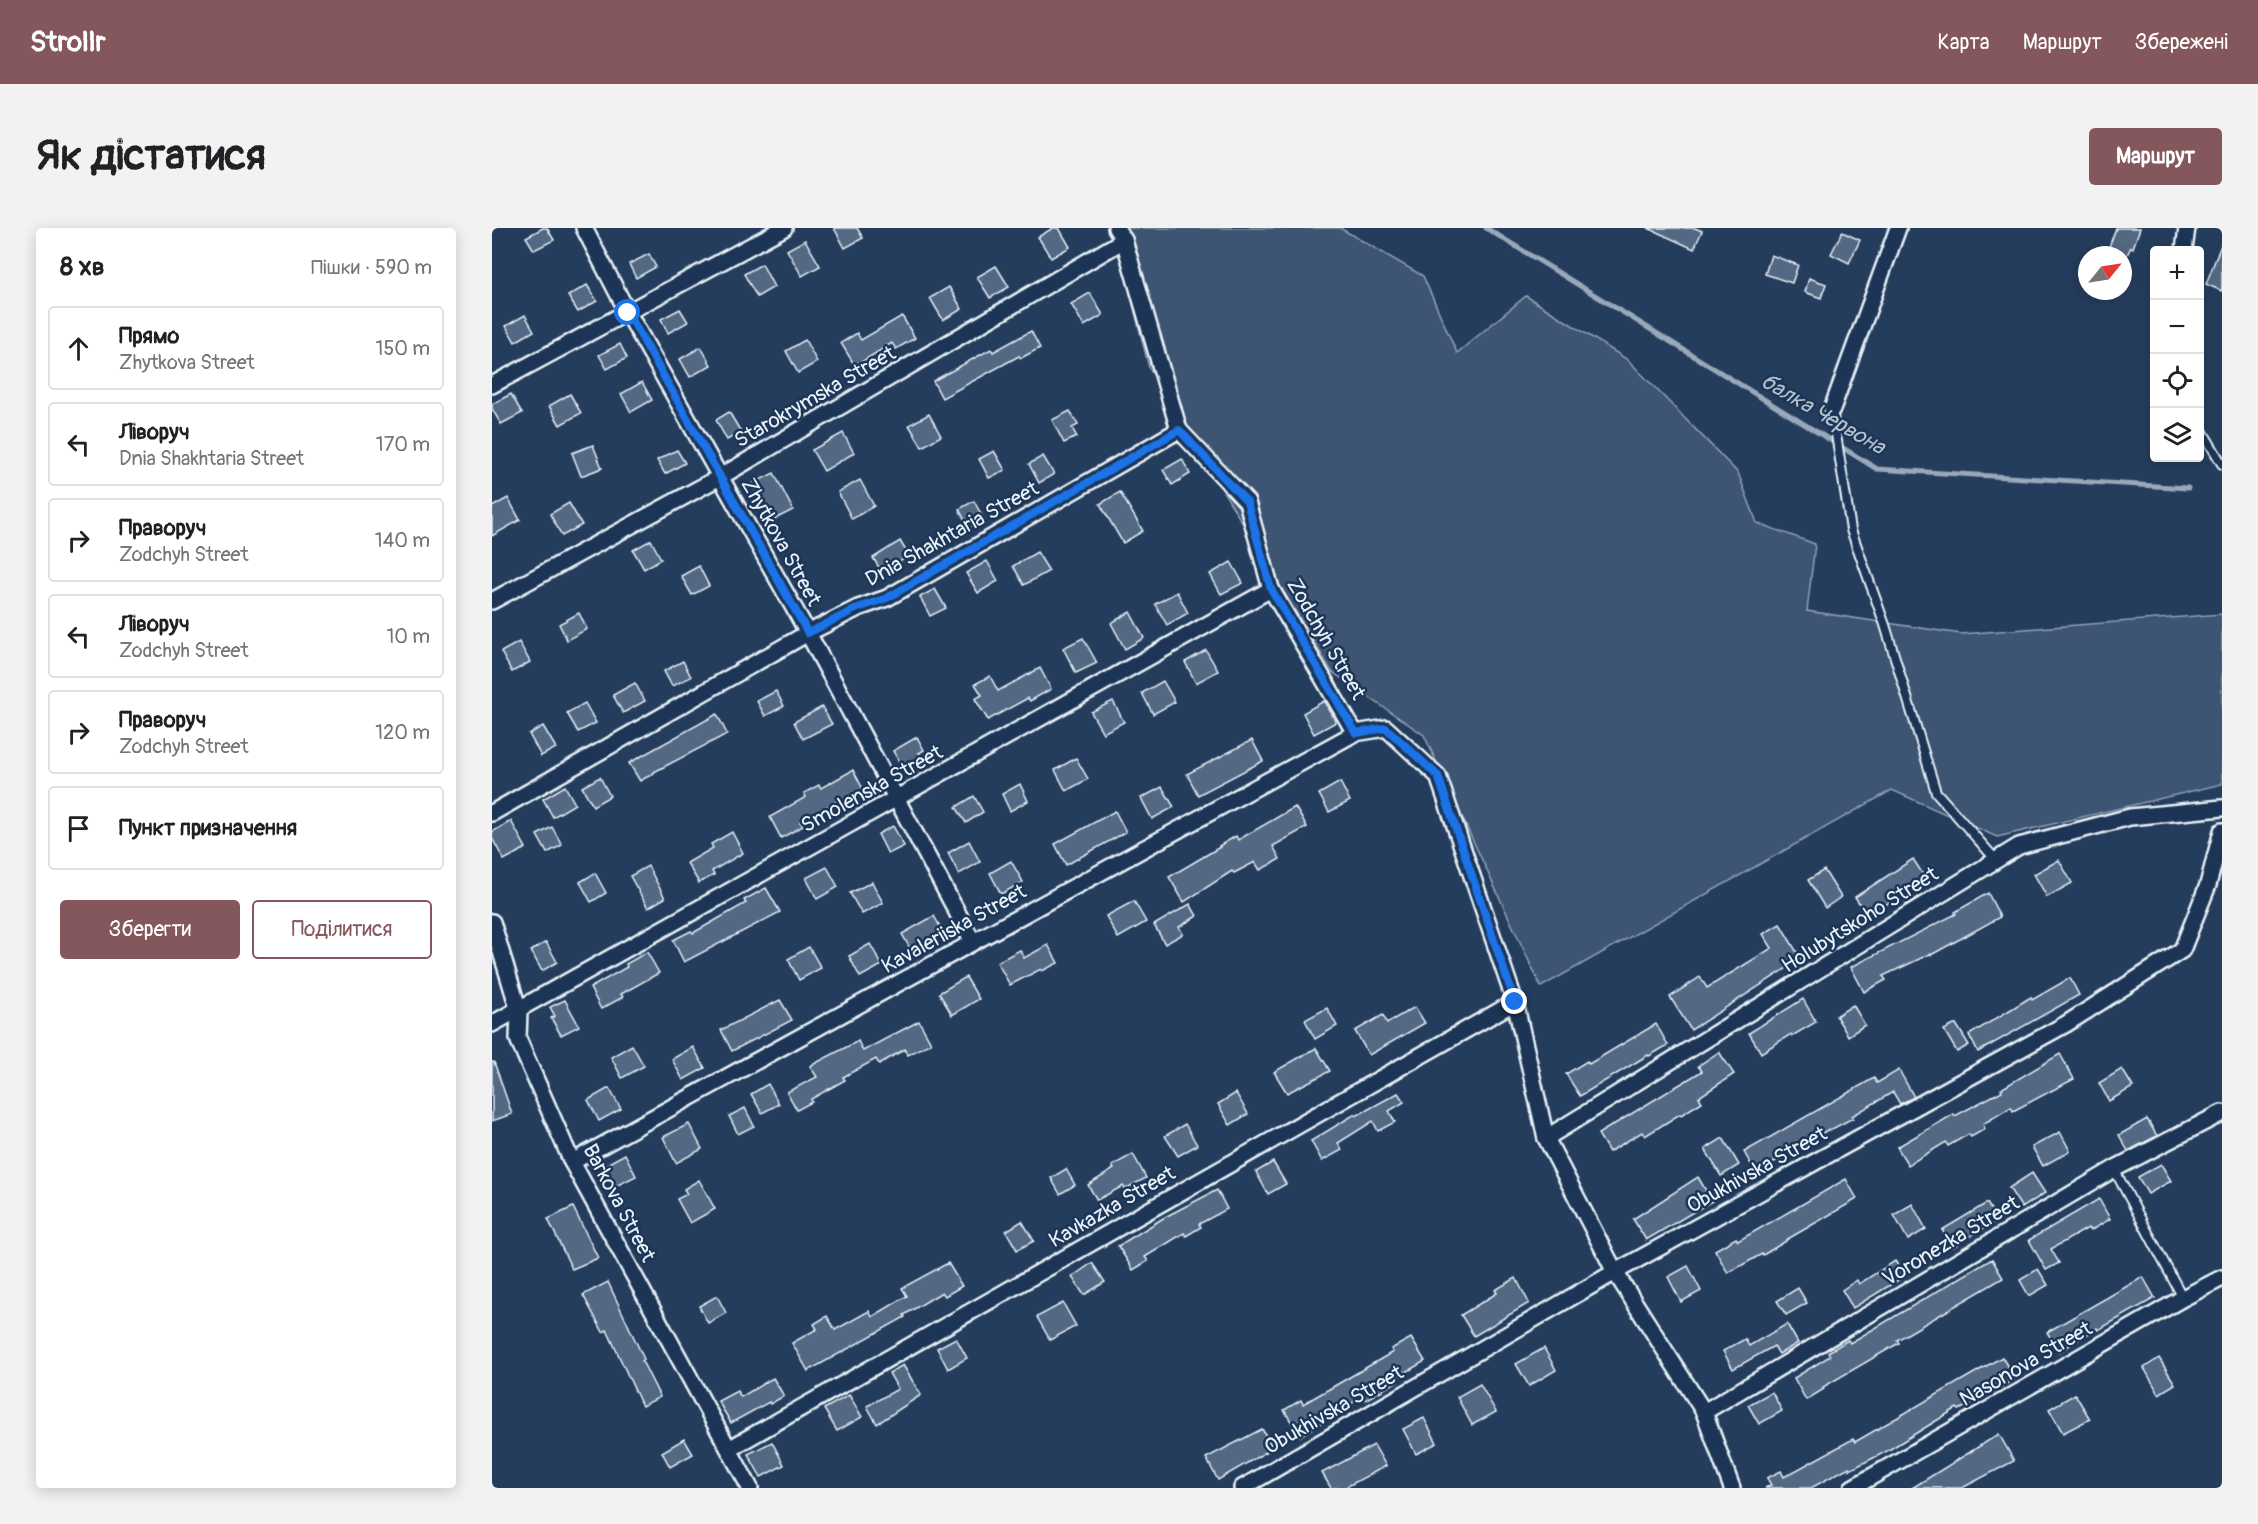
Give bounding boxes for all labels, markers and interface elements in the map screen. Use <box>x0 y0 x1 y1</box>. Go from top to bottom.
text: Strollr <box>30 25 105 60</box>
text: Карта <box>1938 29 1990 56</box>
text: Маршрут <box>2023 29 2102 56</box>
text: Збережені <box>2135 29 2228 56</box>
button: Маршрут <box>2089 128 2222 185</box>
text: Як дістатися <box>36 130 266 182</box>
north arrow <box>2078 246 2132 300</box>
map controls <box>2150 246 2204 462</box>
button: + <box>2150 246 2204 300</box>
text: 8 хв <box>60 251 105 283</box>
text: Пішки · 590 m <box>311 255 432 280</box>
route start <box>614 299 640 325</box>
button: − <box>2150 300 2204 354</box>
text: Прямо <box>119 322 179 350</box>
icon: ahead <box>62 332 95 365</box>
text: 150 m <box>376 336 430 361</box>
street label: Starokrymska Street <box>730 340 901 454</box>
text: Zhytkova Street <box>119 350 255 375</box>
button: locate <box>2150 354 2204 408</box>
water label: балка Червона <box>1756 367 1892 462</box>
button: layers <box>2150 408 2204 462</box>
text: Ліворуч <box>119 418 190 446</box>
icon: left <box>62 428 95 461</box>
text: 170 m <box>376 432 430 457</box>
text: Dnia Shakhtaria Street <box>119 446 304 471</box>
street label: Zhytkova Street <box>735 473 828 611</box>
street label: Dnia Shakhtaria Street <box>860 475 1044 593</box>
text: Праворуч <box>119 514 206 542</box>
icon: right <box>62 524 95 557</box>
text: 140 m <box>375 528 430 553</box>
text: Zodchyh Street <box>119 542 248 567</box>
street label: Zodchyh Street <box>1280 573 1372 705</box>
text: Ліворуч <box>119 610 190 638</box>
icon: left <box>62 620 95 653</box>
text: 10 m <box>386 624 430 649</box>
text: Zodchyh Street <box>119 638 248 663</box>
text: Праворуч <box>119 706 206 734</box>
icon: right <box>62 716 95 749</box>
text: 120 m <box>375 720 430 745</box>
text: Zodchyh Street <box>119 734 248 759</box>
street label: Smolenska Street <box>796 739 948 839</box>
icon: arrive <box>62 812 95 845</box>
text: Пункт призначення <box>119 814 297 842</box>
street label: Holubytskoho Street <box>1777 861 1944 979</box>
street label: Kavaleriiska Street <box>877 878 1032 980</box>
button: Зберегти <box>60 900 240 959</box>
button: Поділитися <box>252 900 432 959</box>
route end <box>1501 988 1527 1014</box>
street label: Obukhivska Street <box>1682 1120 1832 1220</box>
street label: Barkova Street <box>577 1139 662 1267</box>
street label: Kavkazka Street <box>1044 1160 1180 1254</box>
street label: Voronezka Street <box>1878 1189 2025 1293</box>
street label: Nasonova Street <box>1955 1315 2098 1413</box>
street label: Obukhivska Street <box>1260 1359 1409 1461</box>

